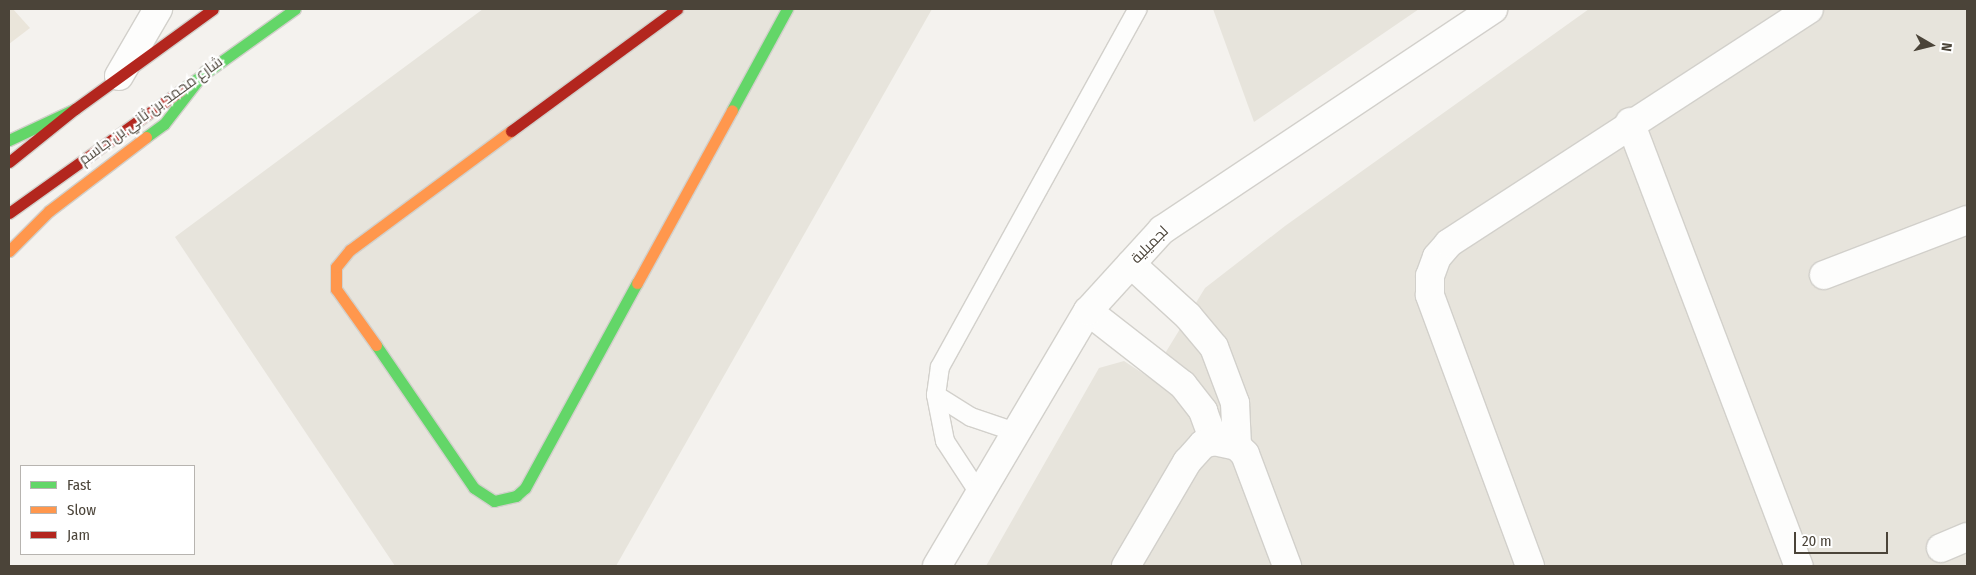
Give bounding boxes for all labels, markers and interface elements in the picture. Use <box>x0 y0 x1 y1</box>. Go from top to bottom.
north arrow <box>1906 20 1956 70</box>
text: N <box>1937 42 1955 52</box>
street label: شارع محمد بن ثاني بن جاسم <box>76 53 226 169</box>
street label: لجميلية <box>1128 223 1172 267</box>
legend <box>20 465 195 555</box>
text: Fast <box>67 476 91 494</box>
text: Slow <box>67 501 96 519</box>
scale bar <box>1796 522 1890 554</box>
text: Jam <box>67 526 90 544</box>
text: 20 m <box>1802 532 1832 550</box>

